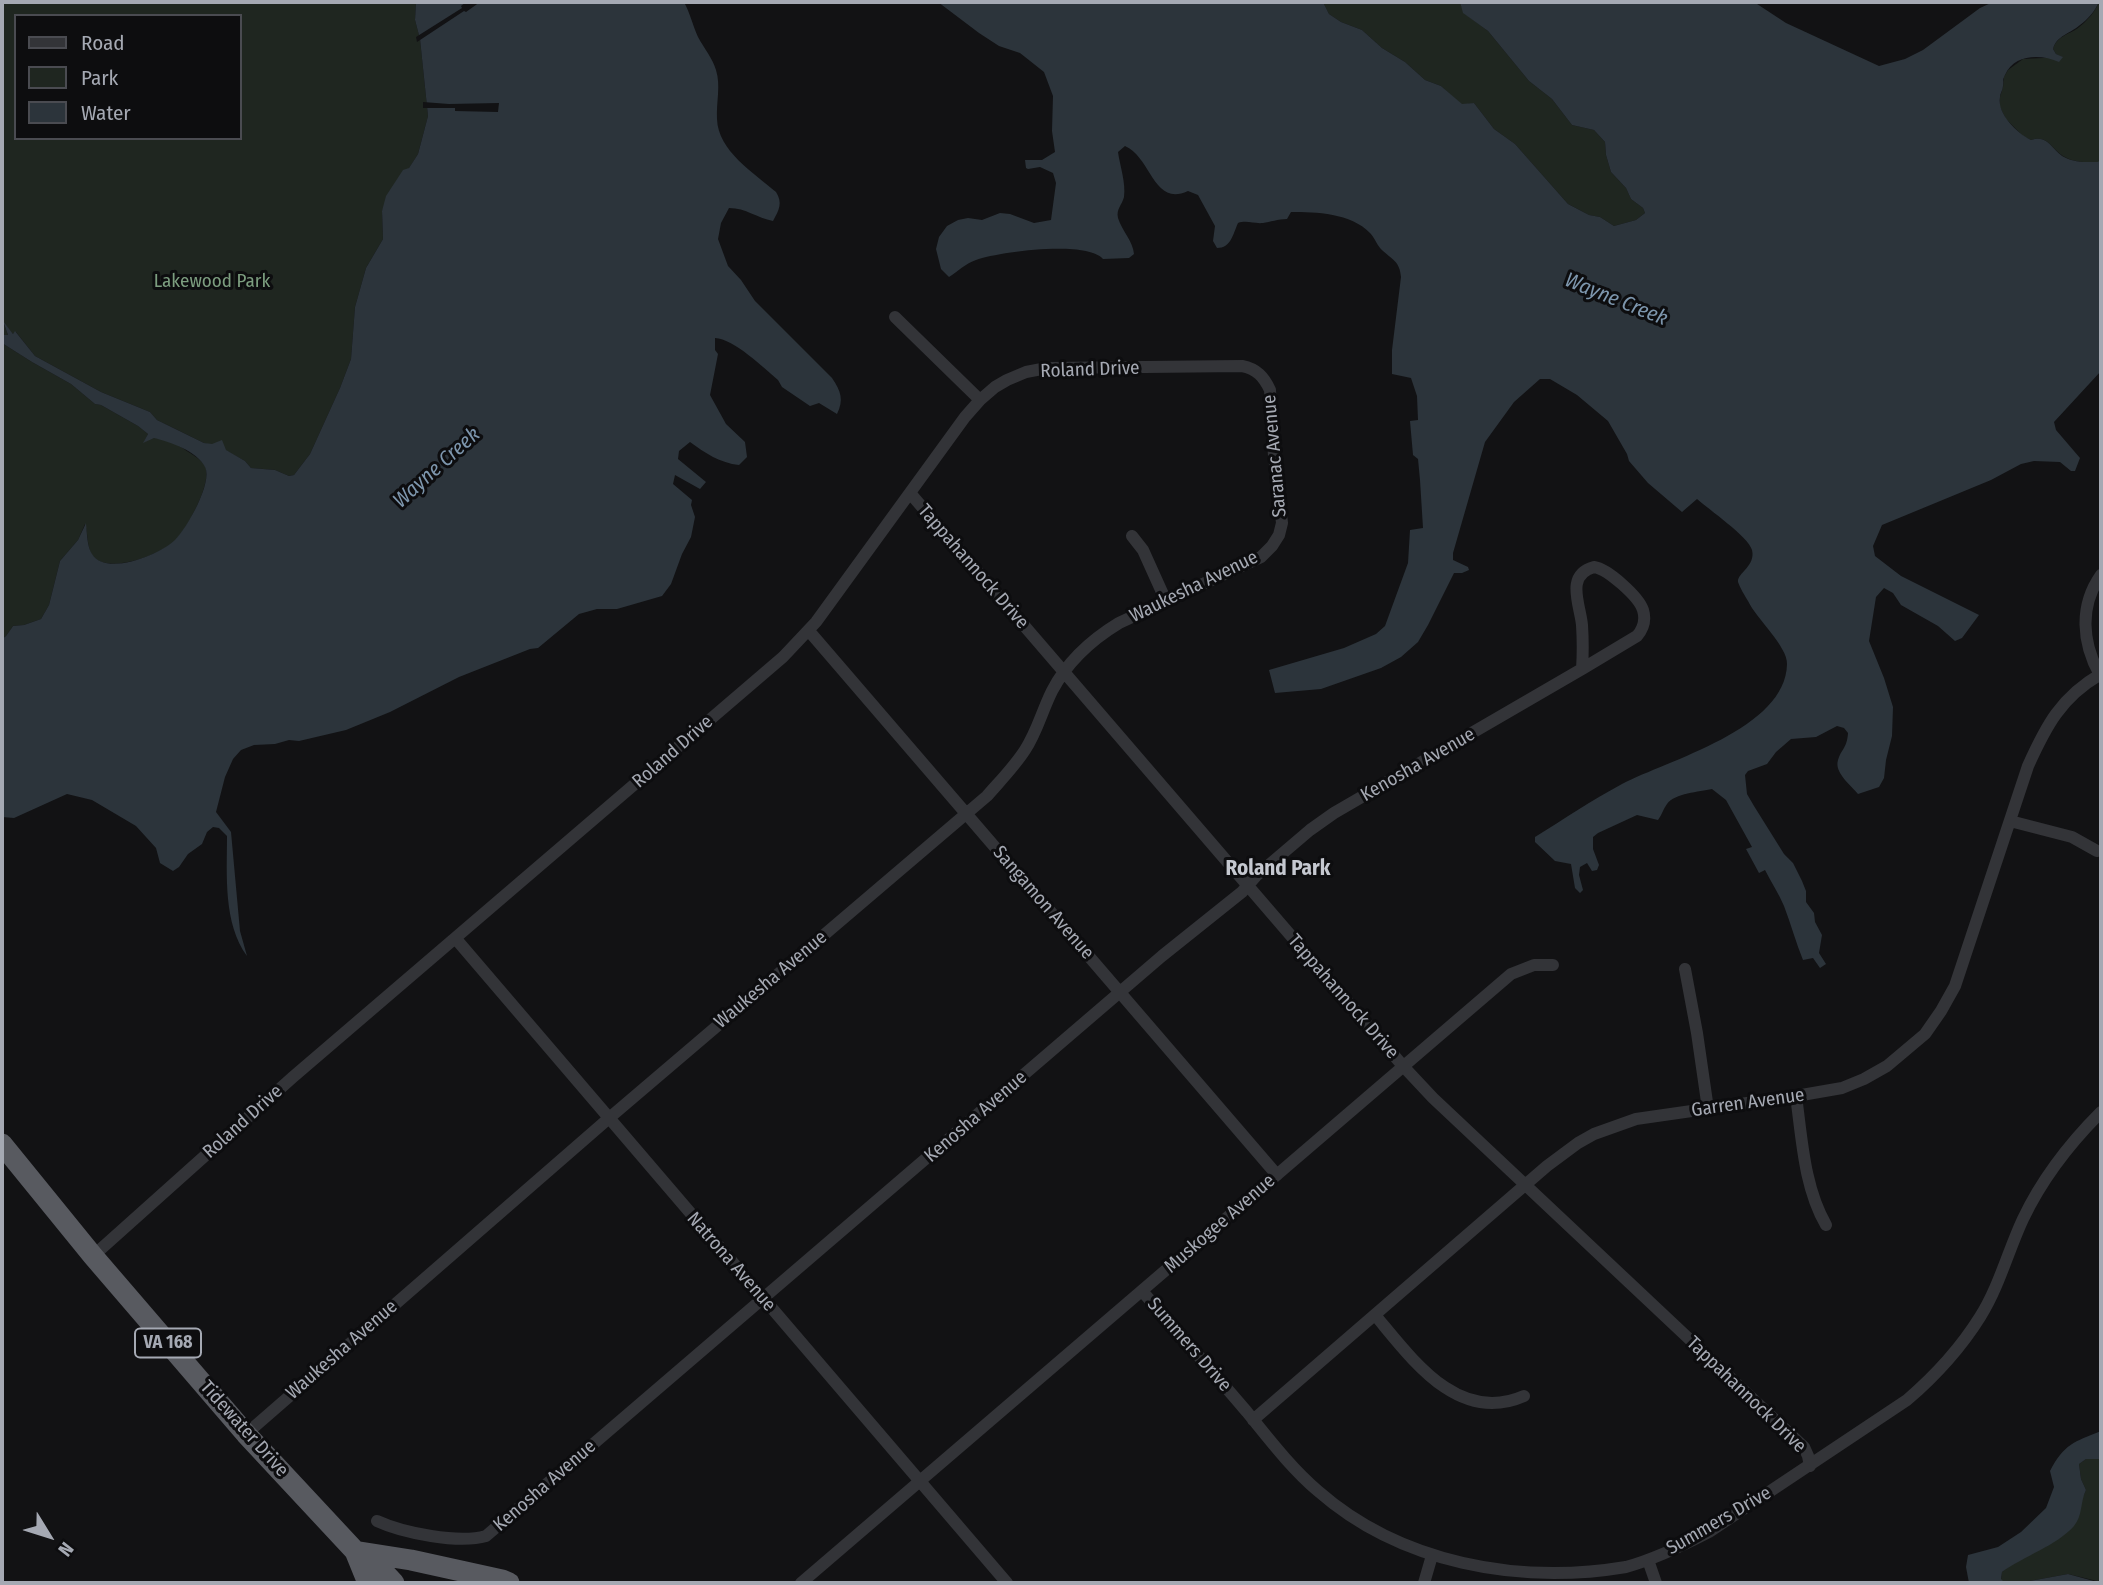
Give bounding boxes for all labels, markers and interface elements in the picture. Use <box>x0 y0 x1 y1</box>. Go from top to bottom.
legend <box>14 14 242 140</box>
text: Road <box>81 30 125 56</box>
text: Park <box>81 65 118 91</box>
text: Water <box>81 100 131 126</box>
water label: Wayne Creek <box>1561 268 1671 332</box>
park label: Lakewood Park <box>154 271 270 293</box>
street label: Roland Drive <box>1040 357 1140 383</box>
street label: Saranac Avenue <box>1258 394 1292 518</box>
water label: Wayne Creek <box>388 422 486 514</box>
street label: Tappahannock Drive <box>913 500 1033 634</box>
street label: Waukesha Avenue <box>1126 546 1262 628</box>
street label: Roland Drive <box>628 711 718 793</box>
street label: Kenosha Avenue <box>1357 723 1479 807</box>
street label: Sangamon Avenue <box>988 842 1098 964</box>
district label: Roland Park <box>1226 856 1330 882</box>
street label: Waukesha Avenue <box>710 926 832 1034</box>
street label: Tappahannock Drive <box>1283 930 1403 1064</box>
street label: Kenosha Avenue <box>920 1066 1032 1168</box>
street label: Roland Drive <box>199 1080 287 1164</box>
street label: Garren Avenue <box>1690 1084 1806 1122</box>
street label: Muskogee Avenue <box>1160 1170 1280 1278</box>
street label: Natrona Avenue <box>682 1208 780 1316</box>
street label: Summers Drive <box>1142 1293 1236 1397</box>
street label: Waukesha Avenue <box>282 1295 402 1405</box>
road number: VA 168 <box>135 1328 201 1358</box>
street label: Tappahannock Drive <box>1681 1332 1811 1458</box>
street label: Tidewater Drive <box>195 1376 293 1482</box>
street label: Kenosha Avenue <box>489 1435 601 1537</box>
street label: Summers Drive <box>1663 1482 1775 1560</box>
north arrow <box>14 1501 84 1571</box>
text: N <box>53 1538 79 1561</box>

